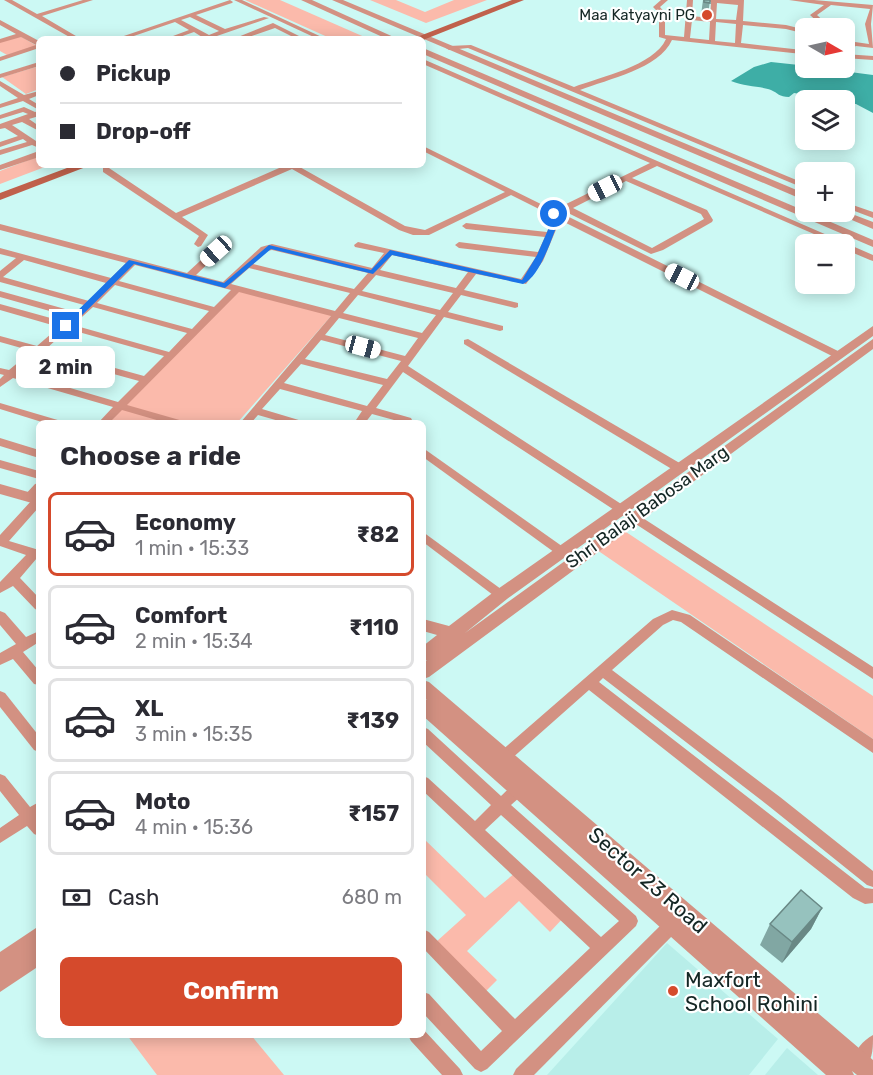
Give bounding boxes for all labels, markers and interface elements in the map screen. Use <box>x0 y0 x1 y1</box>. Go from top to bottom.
place label: Maa Katyayni PG <box>579 6 695 24</box>
marker: Maa Katyayni PG <box>700 8 714 22</box>
north arrow <box>795 18 855 78</box>
map controls <box>795 18 855 294</box>
text: Pickup <box>96 60 171 87</box>
button: layers <box>795 90 855 150</box>
text: Drop-off <box>96 118 191 145</box>
button: + <box>795 162 855 222</box>
car <box>585 172 625 204</box>
route start <box>540 200 567 227</box>
car <box>197 232 235 270</box>
button: − <box>795 234 855 294</box>
car <box>662 261 702 293</box>
route end <box>52 312 79 339</box>
car <box>343 334 383 360</box>
callout: 2 min <box>16 347 116 389</box>
text: 2 min <box>38 355 93 379</box>
text: Choose a ride <box>60 440 241 472</box>
street label: Shri Balaji Babosa Marg <box>561 441 733 573</box>
icon: car <box>63 507 117 561</box>
text: Economy <box>135 509 236 536</box>
text: ₹82 <box>357 521 399 548</box>
text: 1 min · 15:33 <box>135 536 249 560</box>
icon: car <box>63 600 117 654</box>
text: Comfort <box>135 602 227 629</box>
text: ₹110 <box>349 614 399 641</box>
text: 2 min · 15:34 <box>135 629 253 653</box>
icon: car <box>63 693 117 747</box>
text: XL <box>135 695 163 722</box>
text: ₹139 <box>346 707 399 734</box>
text: 3 min · 15:35 <box>135 722 253 746</box>
icon: car <box>63 786 117 840</box>
text: Moto <box>135 788 190 815</box>
text: ₹157 <box>348 800 399 827</box>
text: 4 min · 15:36 <box>135 815 253 839</box>
street label: Sector 23 Road <box>584 822 712 938</box>
icon: cash <box>60 881 93 914</box>
text: Cash <box>108 884 159 911</box>
text: 680 m <box>342 885 402 909</box>
button: Confirm <box>60 957 402 1026</box>
place label: Maxfort School Rohini <box>685 967 818 1016</box>
marker: Maxfort School Rohini <box>666 984 680 998</box>

